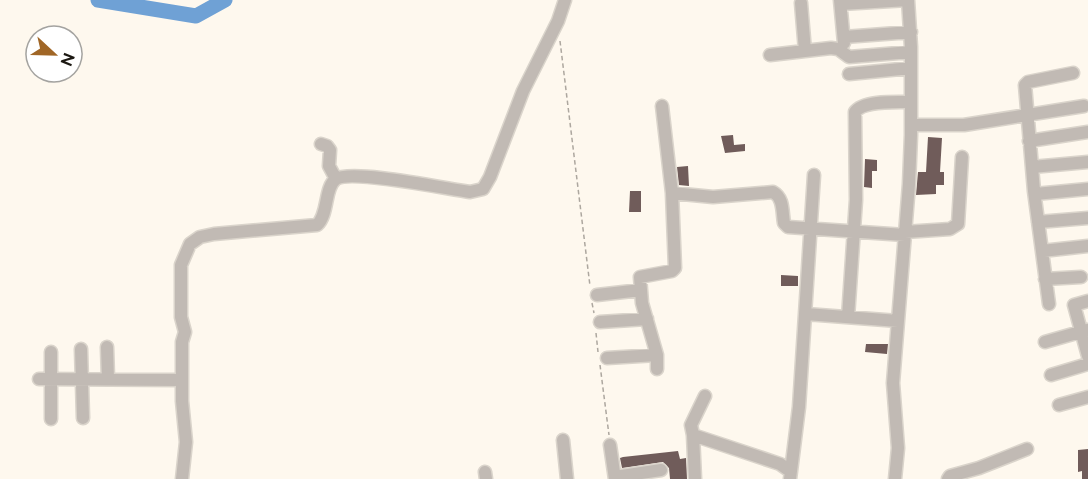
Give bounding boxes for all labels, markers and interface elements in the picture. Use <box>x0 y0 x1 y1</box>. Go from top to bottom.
north arrow <box>24 24 84 84</box>
text: N <box>56 50 79 69</box>

